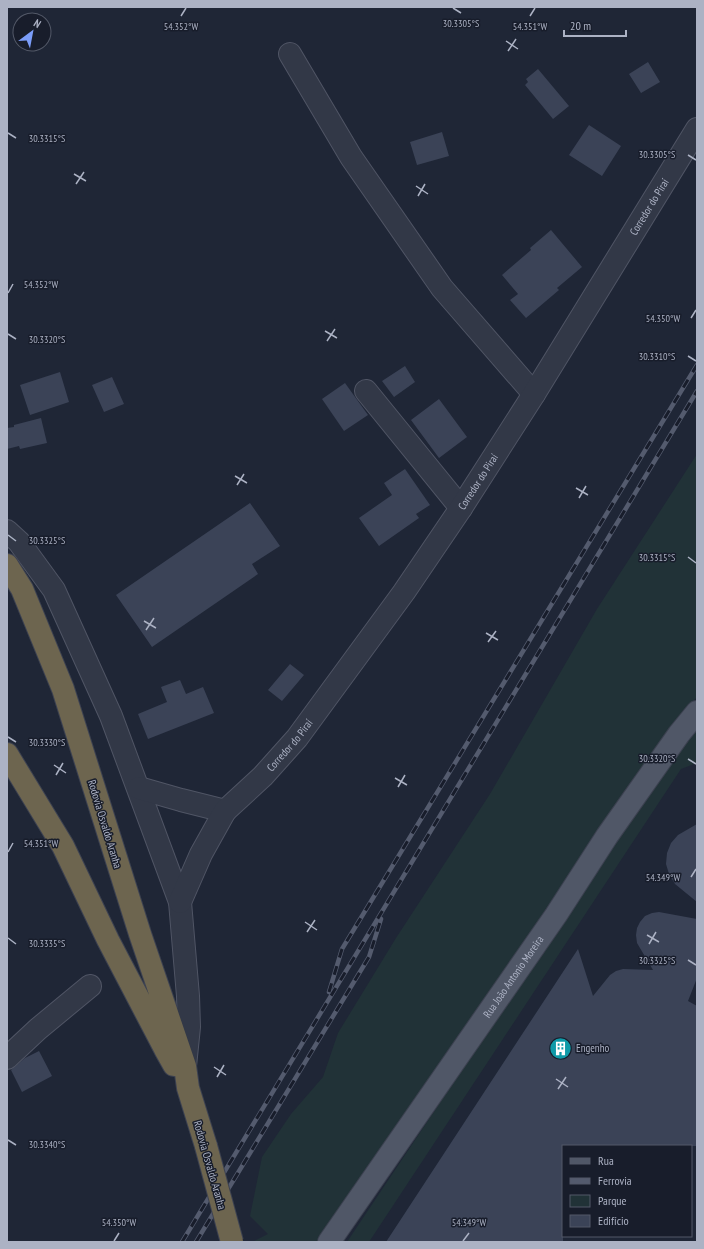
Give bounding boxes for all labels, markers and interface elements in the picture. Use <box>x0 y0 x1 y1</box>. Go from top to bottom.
north arrow <box>12 12 52 52</box>
scale bar <box>564 12 626 38</box>
text: N <box>31 16 44 31</box>
text: 30.3305°S <box>443 17 479 30</box>
text: 20 m <box>570 18 591 33</box>
text: 54.352°W <box>164 20 198 33</box>
text: 54.351°W <box>513 20 547 33</box>
text: 30.3315°S <box>29 132 65 145</box>
text: 30.3305°S <box>639 148 675 161</box>
street label: Corredor do Piraí <box>626 175 672 238</box>
text: 54.352°W <box>24 278 58 291</box>
text: 54.350°W <box>646 312 680 325</box>
text: 30.3320°S <box>29 333 65 346</box>
text: 30.3310°S <box>639 350 675 363</box>
street label: Corredor do Piraí <box>455 450 501 512</box>
text: 30.3325°S <box>29 534 65 547</box>
text: 30.3315°S <box>639 551 675 564</box>
street label: Corredor do Piraí <box>264 716 316 774</box>
text: 30.3330°S <box>29 736 65 749</box>
text: 30.3320°S <box>639 752 675 765</box>
street label: Rodovia Osvaldo Aranha <box>85 778 125 870</box>
text: 54.351°W <box>24 837 58 850</box>
text: 54.349°W <box>646 871 680 884</box>
street label: Rua João Antonio Moreira <box>480 933 547 1020</box>
text: 30.3335°S <box>29 937 65 950</box>
text: 30.3325°S <box>639 954 675 967</box>
building icon: Engenho <box>548 1035 574 1061</box>
place label: Engenho <box>576 1041 610 1055</box>
street label: Rodovia Osvaldo Aranha <box>191 1119 229 1211</box>
text: 30.3340°S <box>29 1138 65 1151</box>
legend <box>562 1145 692 1237</box>
text: Rua <box>598 1153 614 1168</box>
text: Ferrovia <box>598 1173 632 1188</box>
text: Parque <box>598 1193 627 1208</box>
text: Edifício <box>598 1213 629 1228</box>
text: 54.350°W <box>102 1216 136 1229</box>
text: 54.349°W <box>452 1216 486 1229</box>

